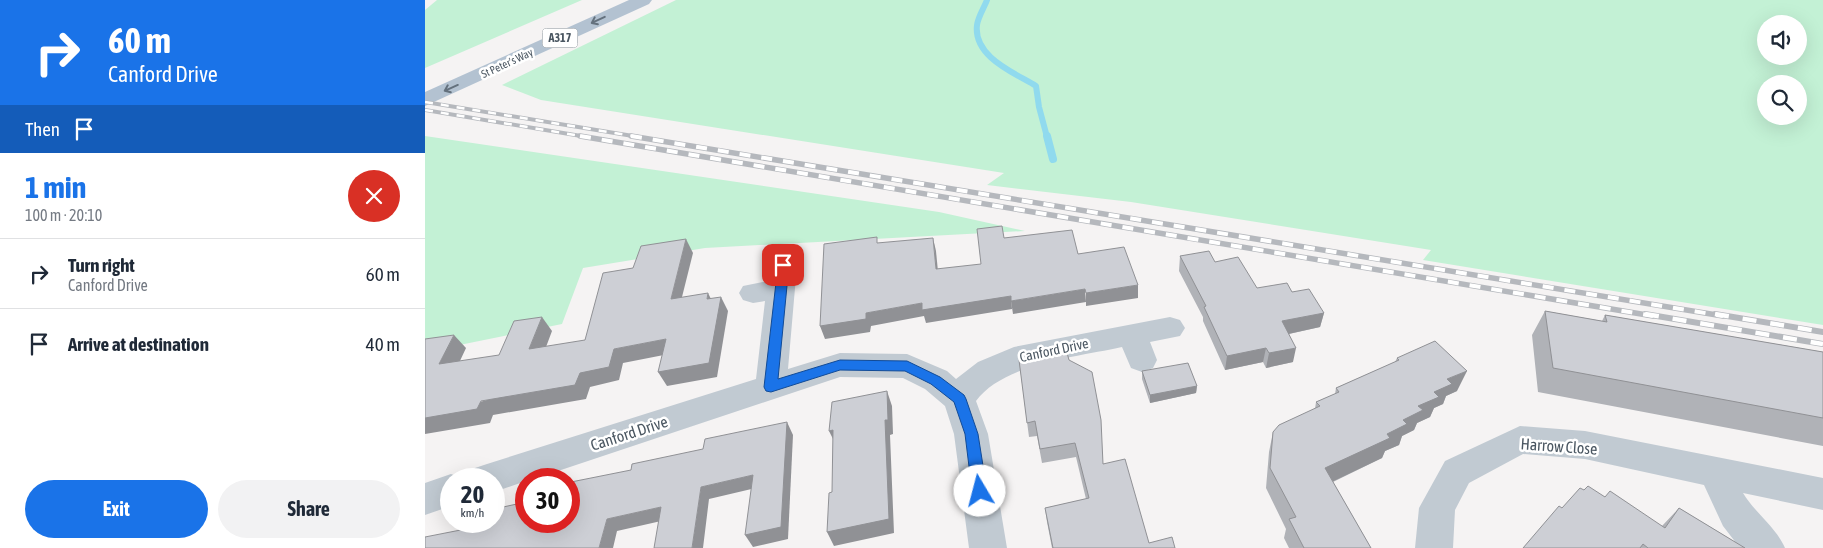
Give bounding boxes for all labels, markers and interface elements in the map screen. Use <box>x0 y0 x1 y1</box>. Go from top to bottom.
map controls <box>1757 15 1807 125</box>
button: sound <box>1757 15 1807 65</box>
one-way arrow <box>591 16 606 26</box>
icon: right <box>25 20 90 85</box>
text: 60 m <box>108 20 171 60</box>
road number: A317 <box>543 28 577 48</box>
street label: St Peter's Way <box>479 46 535 80</box>
text: Canford Drive <box>108 61 218 87</box>
button: search <box>1757 75 1807 125</box>
one-way arrow <box>444 84 459 94</box>
icon: arrive <box>70 115 98 143</box>
text: Then <box>25 118 60 140</box>
text: 1 min <box>25 170 86 204</box>
button: close <box>348 170 400 222</box>
text: 100 m · 20:10 <box>25 206 102 224</box>
pin <box>762 244 804 286</box>
icon: arrive <box>769 251 797 279</box>
text: Turn right <box>68 254 135 276</box>
icon: right <box>25 260 53 288</box>
text: 60 m <box>366 263 400 285</box>
text: Canford Drive <box>68 276 148 294</box>
icon: arrive <box>25 330 53 358</box>
text: Arrive at destination <box>68 333 209 355</box>
text: 40 m <box>366 333 400 355</box>
street label: Canford Drive <box>1018 335 1090 365</box>
street label: Canford Drive <box>588 412 670 454</box>
street label: Harrow Close <box>1520 434 1598 458</box>
position arrow <box>953 464 1005 516</box>
speed limit sign: 30 <box>515 468 580 533</box>
button: Exit <box>25 480 208 538</box>
button: Share <box>218 480 400 538</box>
text: 20 <box>461 480 484 508</box>
text: km/h <box>461 506 484 520</box>

